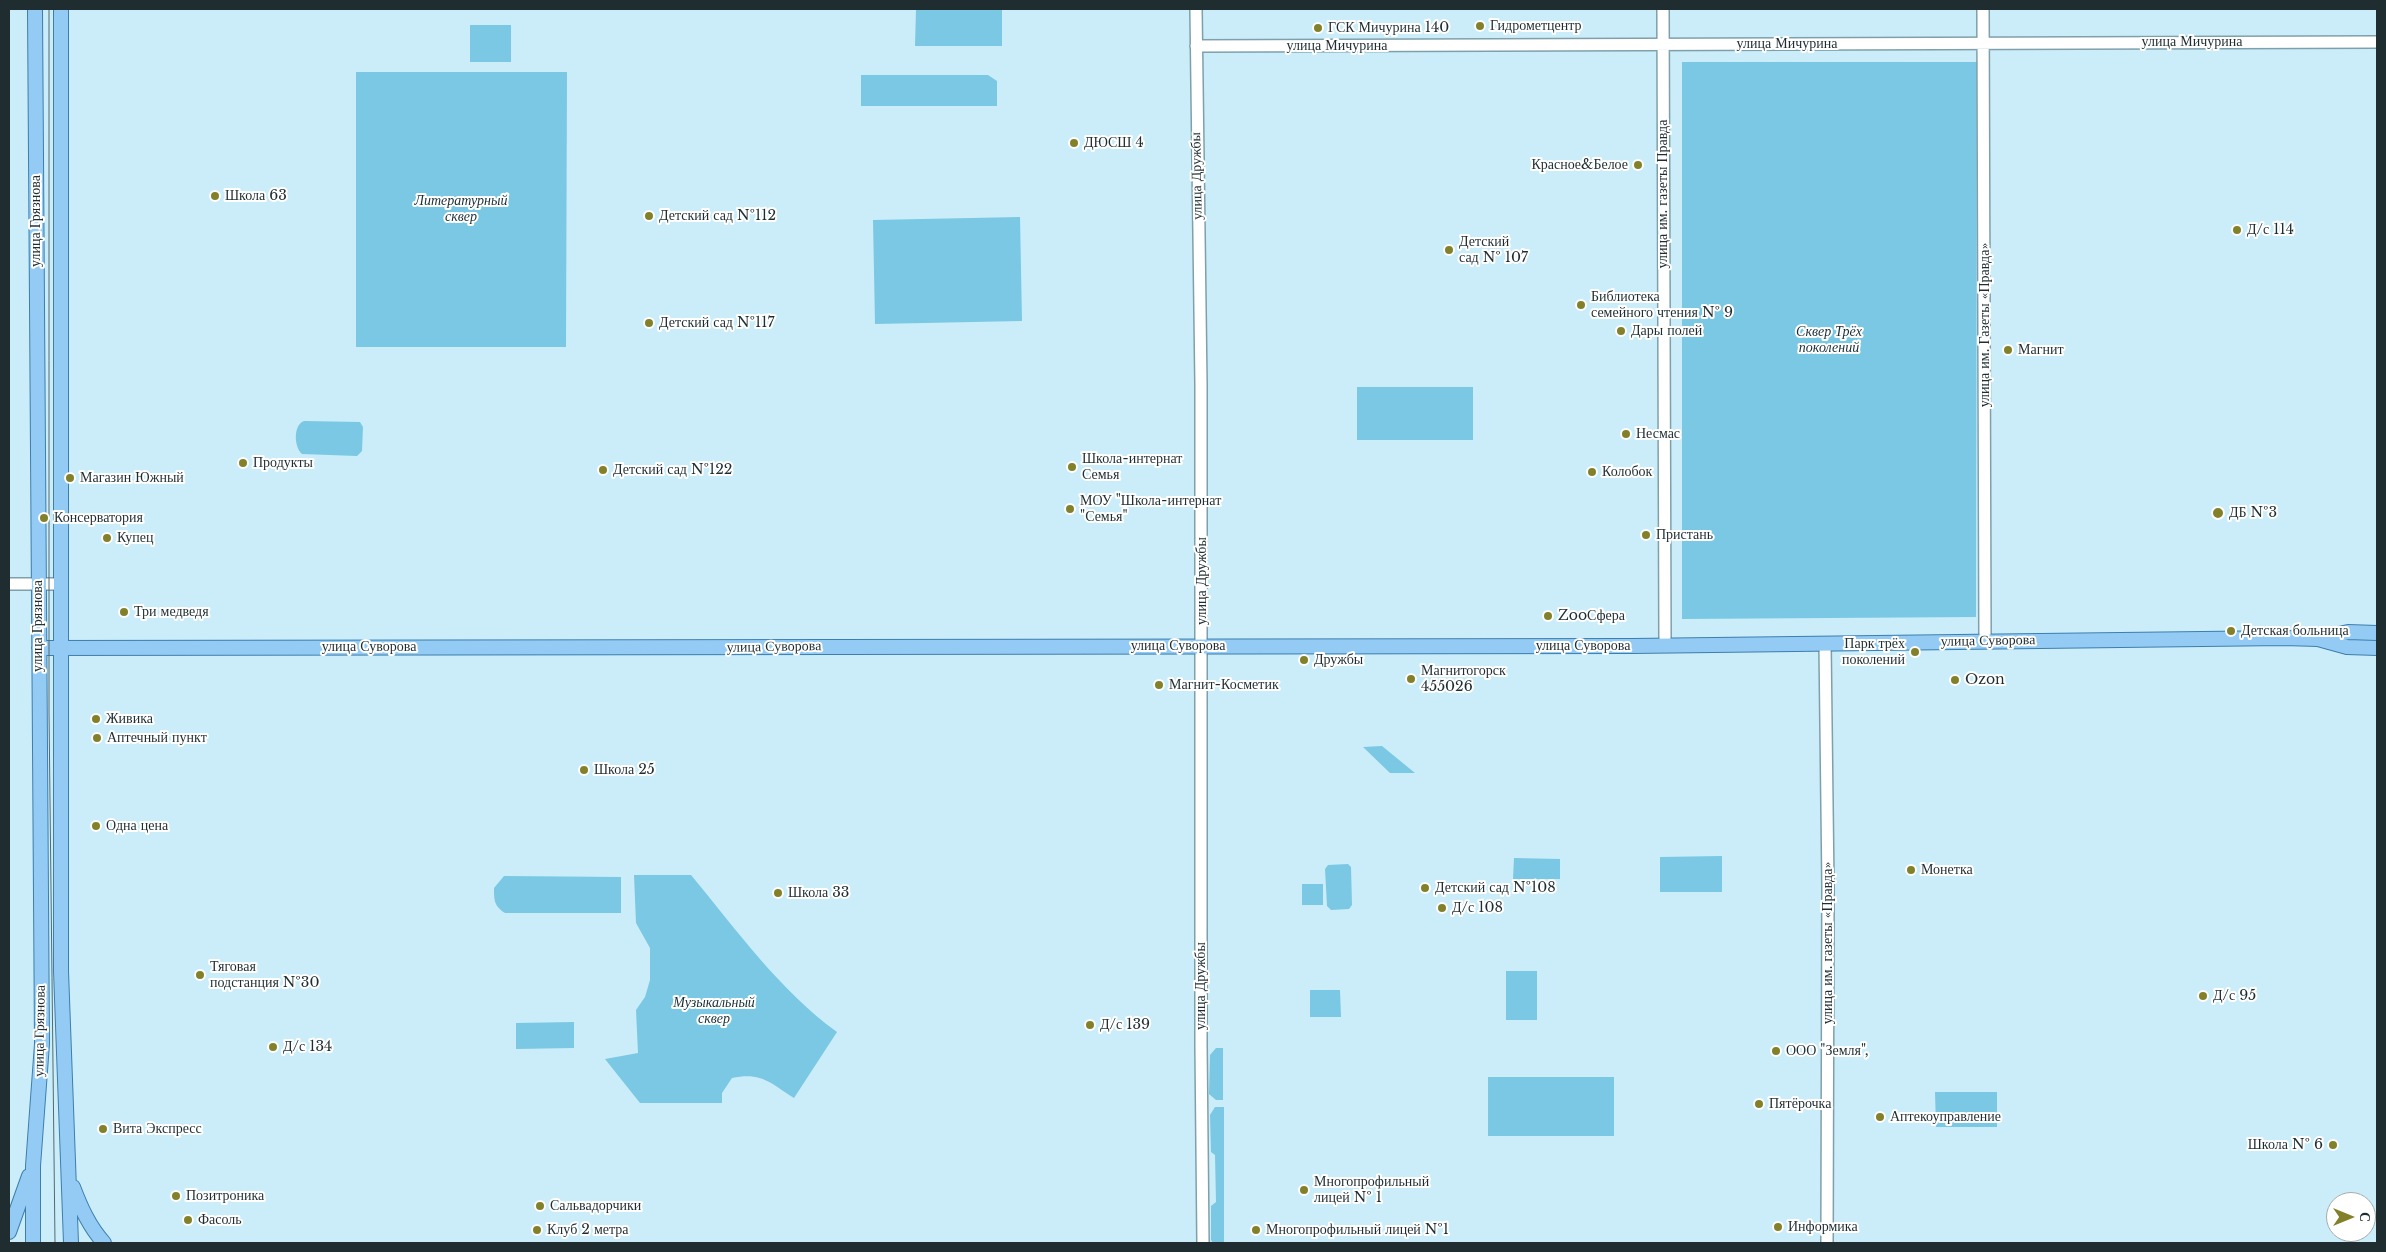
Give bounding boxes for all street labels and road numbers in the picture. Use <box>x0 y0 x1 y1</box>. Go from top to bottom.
street label: улица Мичурина <box>2142 34 2242 50</box>
street label: улица Мичурина <box>1737 36 1837 52</box>
street label: улица Мичурина <box>1287 38 1387 54</box>
street label: улица им. газеты Правда <box>1655 120 1671 268</box>
street label: улица Дружбы <box>1188 132 1206 220</box>
street label: улица Грязнова <box>28 175 44 267</box>
street label: улица им. Газеты «Правда» <box>1977 243 1993 407</box>
street label: улица Дружбы <box>1194 537 1210 625</box>
street label: улица Грязнова <box>30 580 46 672</box>
street label: улица Суворова <box>1940 632 2036 650</box>
street label: улица Суворова <box>726 638 822 656</box>
street label: улица Суворова <box>1131 638 1225 654</box>
street label: улица Суворова <box>1536 638 1630 654</box>
street label: улица Суворова <box>322 639 416 655</box>
street label: улица им. газеты «Правда» <box>1820 862 1836 1024</box>
street label: улица Дружбы <box>1193 942 1209 1030</box>
street label: улица Грязнова <box>31 985 49 1077</box>

